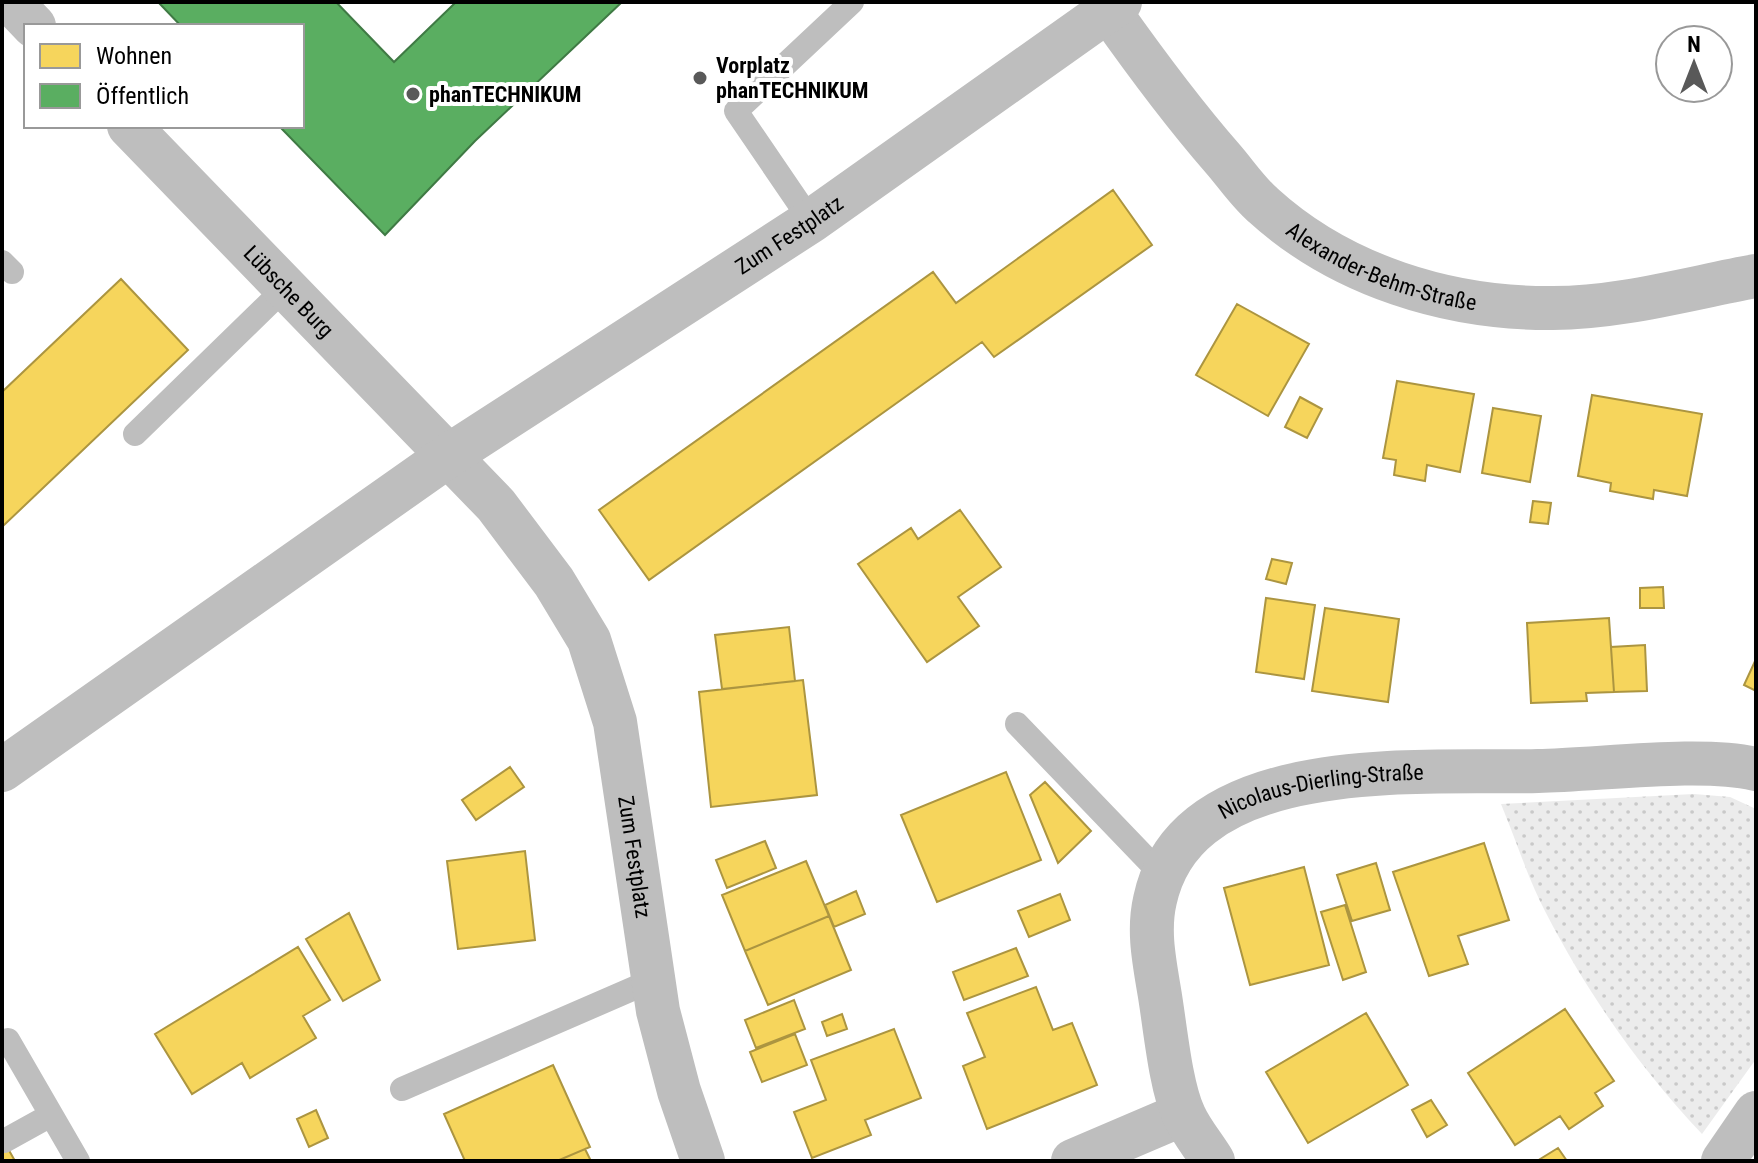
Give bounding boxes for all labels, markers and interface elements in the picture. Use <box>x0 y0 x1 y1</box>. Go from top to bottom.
legend <box>24 24 304 128</box>
north arrow <box>1654 24 1734 104</box>
text: N <box>1687 32 1701 57</box>
text: Wohnen <box>96 42 172 70</box>
place label: Vorplatz phanTECHNIKUM <box>716 53 869 103</box>
marker: Vorplatz phanTECHNIKUM <box>691 69 709 87</box>
text: Öffentlich <box>96 82 189 110</box>
place label: phanTECHNIKUM <box>429 82 582 107</box>
marker: phanTECHNIKUM <box>404 85 422 103</box>
street label: Zum Festplatz <box>731 190 847 279</box>
street label: Alexander-Behm-Straße <box>1282 217 1478 315</box>
street label: Lübsche Burg <box>239 240 339 342</box>
street label: Nicolaus-Dierling-Straße <box>1214 759 1424 824</box>
street label: Zum Festplatz <box>614 794 657 920</box>

